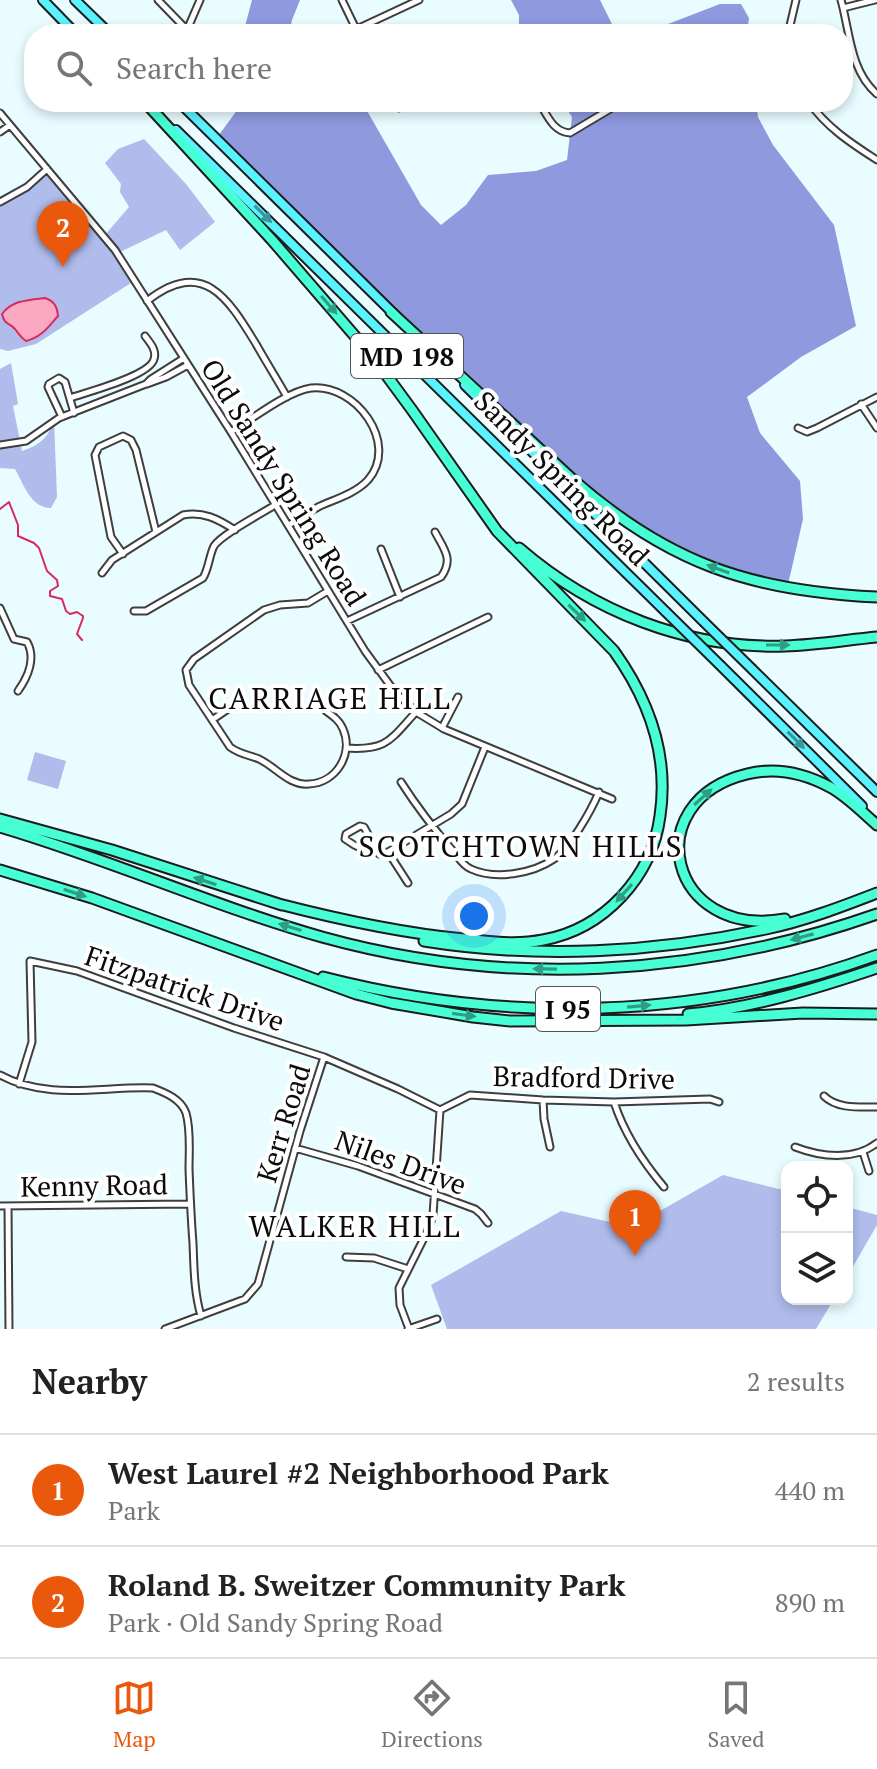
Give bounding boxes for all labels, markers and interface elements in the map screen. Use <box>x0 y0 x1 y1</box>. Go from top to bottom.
search box <box>24 24 853 112</box>
icon: search <box>52 46 96 90</box>
text: Search here <box>116 48 272 88</box>
pin: 2 <box>37 201 89 267</box>
one-way arrow <box>253 204 272 223</box>
one-way arrow <box>320 294 337 314</box>
road number: MD 198 <box>351 334 463 378</box>
street label: Old Sandy Spring Road <box>193 352 375 612</box>
street label: Sandy Spring Road <box>467 383 657 573</box>
one-way arrow <box>706 563 730 575</box>
one-way arrow <box>567 603 586 621</box>
one-way arrow <box>766 639 791 651</box>
district label: CARRIAGE HILL <box>208 678 452 718</box>
one-way arrow <box>786 731 805 749</box>
one-way arrow <box>692 789 712 806</box>
district label: SCOTCHTOWN HILLS <box>359 826 683 866</box>
one-way arrow <box>193 874 217 886</box>
one-way arrow <box>616 883 634 902</box>
one-way arrow <box>63 887 87 899</box>
your location <box>454 896 494 936</box>
one-way arrow <box>278 920 302 933</box>
one-way arrow <box>790 931 814 944</box>
street label: Fitzpatrick Drive <box>80 937 290 1039</box>
one-way arrow <box>532 963 557 976</box>
road number: I 95 <box>536 987 600 1031</box>
one-way arrow <box>627 999 652 1012</box>
one-way arrow <box>452 1009 477 1022</box>
street label: Bradford Drive <box>493 1057 675 1097</box>
street label: Kerr Road <box>248 1059 318 1187</box>
street label: Niles Drive <box>330 1121 472 1203</box>
map controls <box>781 1161 853 1305</box>
button: locate <box>781 1161 853 1233</box>
street label: Kenny Road <box>20 1165 168 1205</box>
pin: 1 <box>609 1190 661 1256</box>
district label: WALKER HILL <box>249 1206 461 1246</box>
button: layers <box>781 1233 853 1305</box>
text: Nearby <box>32 1359 147 1404</box>
text: 2 results <box>747 1364 845 1398</box>
text: West Laurel #2 Neighborhood Park <box>108 1453 609 1493</box>
text: 1 <box>51 1473 65 1507</box>
text: 440 m <box>775 1473 845 1507</box>
text: Park <box>108 1493 160 1527</box>
text: Roland B. Sweitzer Community Park <box>108 1565 625 1605</box>
text: 2 <box>51 1585 65 1619</box>
text: 890 m <box>775 1585 845 1619</box>
text: Park · Old Sandy Spring Road <box>108 1605 443 1639</box>
tab: Map <box>112 1676 156 1753</box>
tab: Directions <box>381 1676 483 1753</box>
tab: Saved <box>708 1676 765 1753</box>

